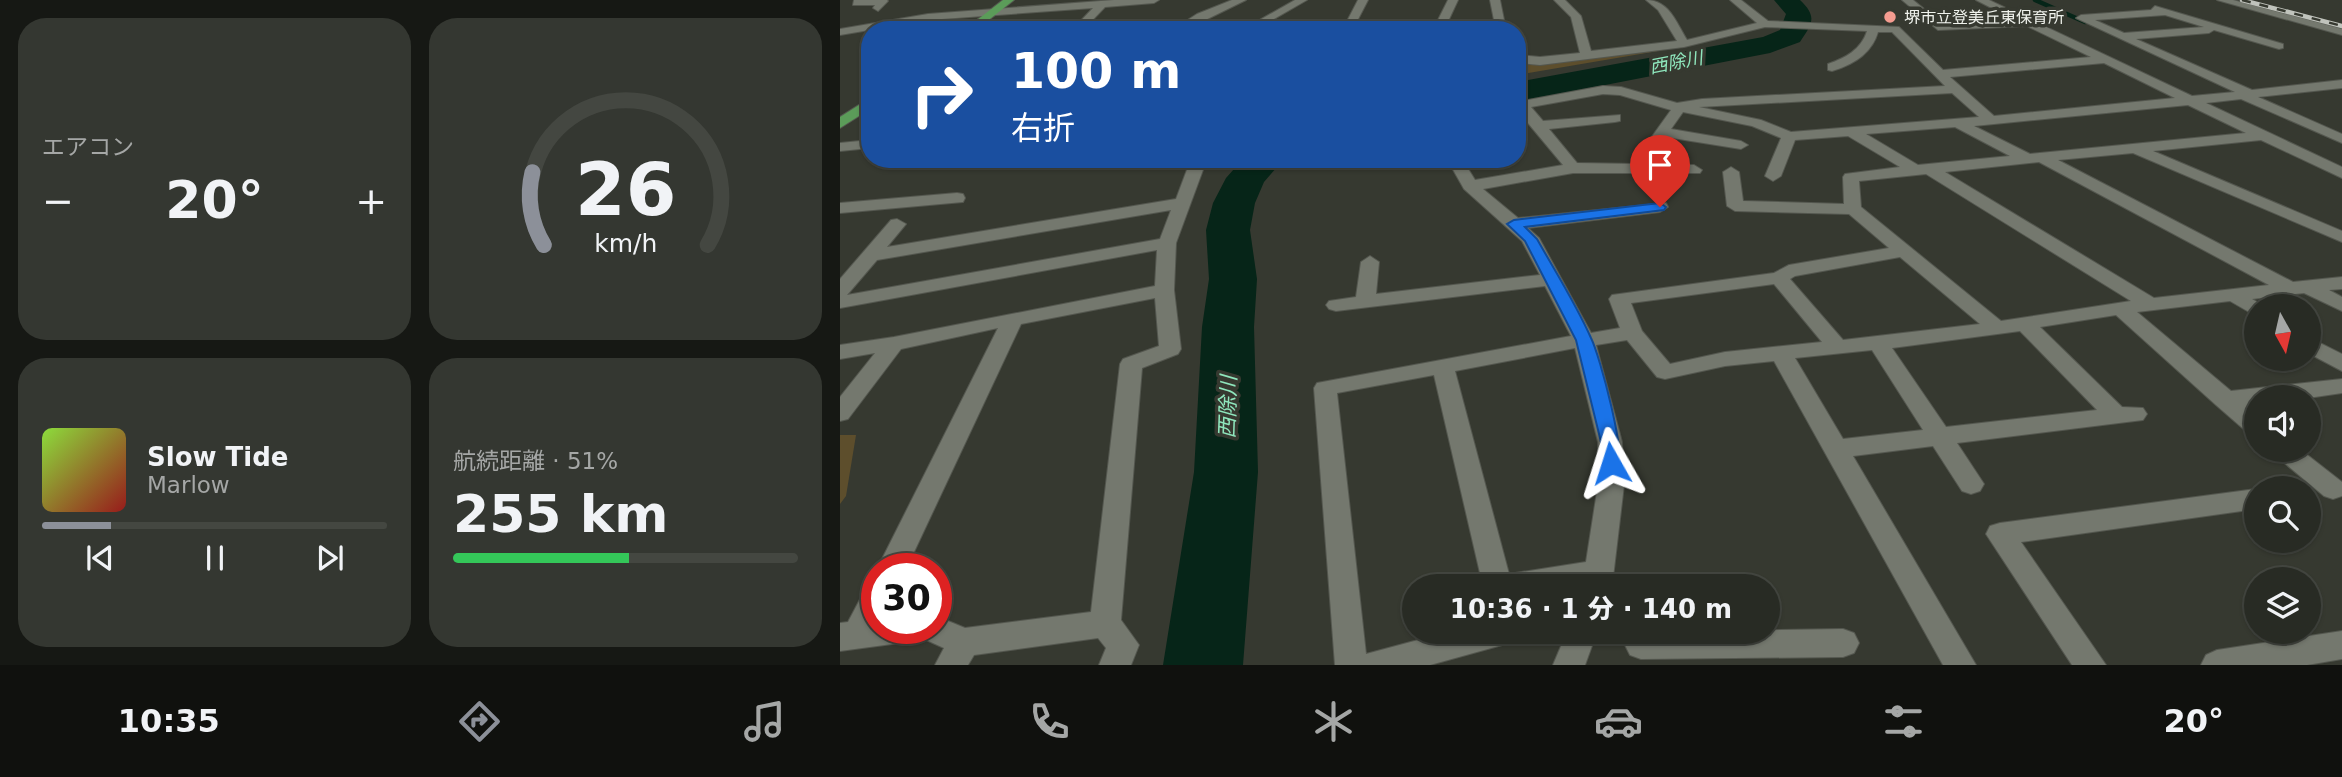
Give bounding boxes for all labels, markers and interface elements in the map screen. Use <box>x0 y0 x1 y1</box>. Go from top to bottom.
place label: 堺市立登美丘東保育所 <box>1904 8 2064 27</box>
marker: 堺市立登美丘東保育所 <box>1882 9 1898 25</box>
text: 100 m <box>1011 43 1181 100</box>
water label: 西除川 <box>1647 46 1706 77</box>
icon: right <box>896 49 987 140</box>
text: 右折 <box>1011 109 1075 147</box>
text: エアコン <box>42 134 134 160</box>
pin <box>1630 135 1690 207</box>
icon: arrive <box>1641 146 1679 184</box>
text: 26 <box>575 147 676 232</box>
text: 20° <box>165 170 264 230</box>
text: − <box>42 179 74 223</box>
text: + <box>355 179 387 223</box>
text: km/h <box>594 229 657 258</box>
north arrow <box>2244 294 2320 371</box>
map controls <box>2244 294 2321 644</box>
water label: 西除川 <box>1215 373 1241 439</box>
button: sound <box>2244 385 2321 462</box>
position arrow <box>1574 426 1648 500</box>
text: Slow Tide <box>147 442 288 472</box>
text: 航続距離 · 51% <box>453 448 618 474</box>
text: Marlow <box>147 472 230 498</box>
button: search <box>2244 476 2321 553</box>
text: 255 km <box>453 484 668 544</box>
icon: previous <box>81 539 119 577</box>
icon: pause <box>196 539 234 577</box>
icon: next <box>311 539 349 577</box>
speed limit sign: 30 <box>861 553 952 644</box>
button: layers <box>2244 567 2321 644</box>
text: 10:36 · 1 分 · 140 m <box>1450 594 1732 624</box>
icon: directions <box>455 697 504 746</box>
icon: music <box>740 697 789 746</box>
icon: phone <box>1025 697 1074 746</box>
icon: climate <box>1309 697 1358 746</box>
icon: car <box>1594 697 1643 746</box>
icon: filters <box>1879 697 1928 746</box>
text: 10:35 <box>118 702 220 740</box>
text: 20° <box>2164 702 2224 740</box>

